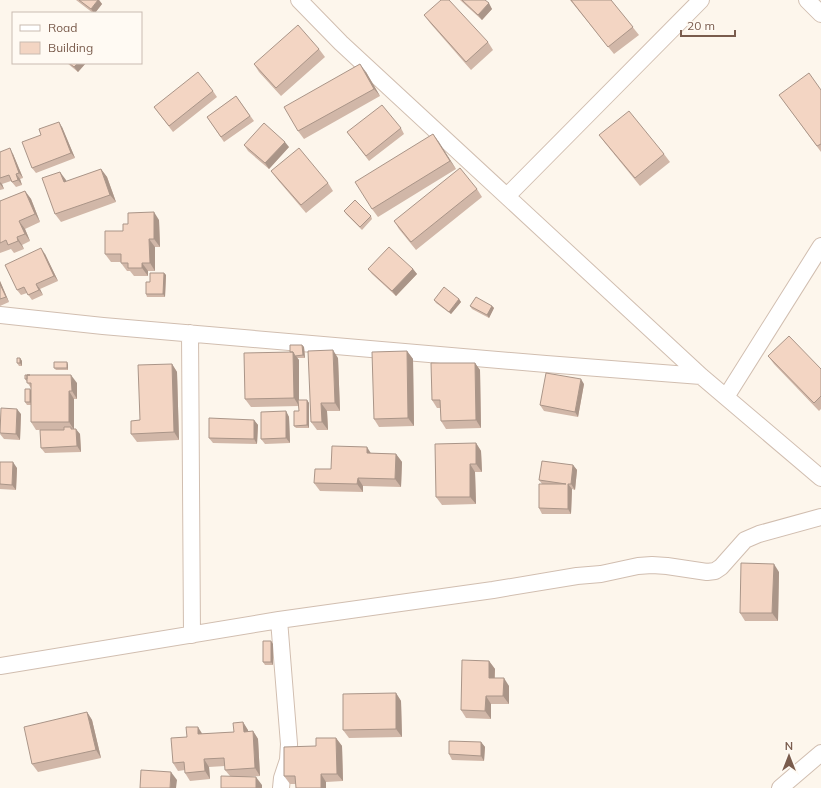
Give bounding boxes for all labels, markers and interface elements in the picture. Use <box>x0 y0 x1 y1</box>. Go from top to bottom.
legend <box>12 12 142 64</box>
scale bar <box>681 12 735 38</box>
text: 20 m <box>687 18 715 33</box>
text: Road <box>48 20 77 35</box>
text: Building <box>48 40 93 55</box>
north arrow <box>769 736 809 776</box>
text: N <box>785 739 793 753</box>

